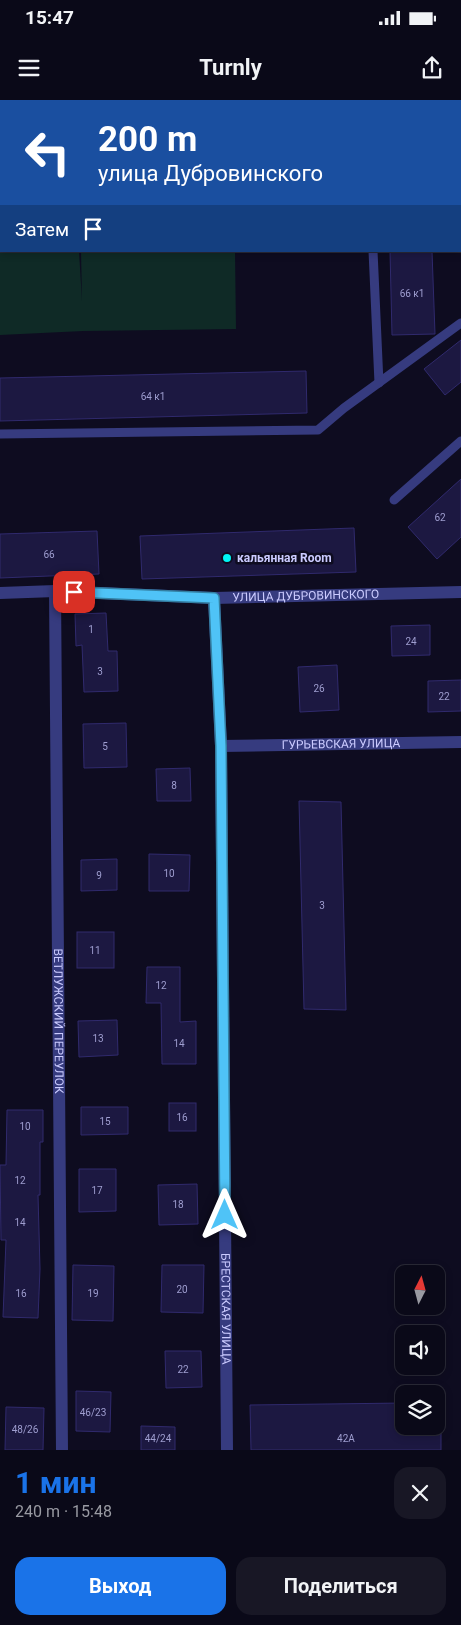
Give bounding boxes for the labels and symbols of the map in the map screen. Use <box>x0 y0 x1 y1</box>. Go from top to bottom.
house number: 66 к1 <box>400 288 424 299</box>
house number: 64 к1 <box>141 391 165 402</box>
house number: 62 <box>434 512 446 523</box>
house number: 66 <box>43 549 55 560</box>
place label: кальянная Room <box>237 551 332 565</box>
marker: кальянная Room <box>221 552 233 564</box>
pin <box>53 571 95 613</box>
street label: УЛИЦА ДУБРОВИНСКОГО <box>232 587 379 605</box>
house number: 1 <box>88 624 94 635</box>
house number: 24 <box>405 636 417 647</box>
house number: 3 <box>97 666 103 677</box>
house number: 26 <box>313 683 325 694</box>
house number: 22 <box>438 691 450 702</box>
street label: ГУРЬЕВСКАЯ УЛИЦА <box>282 736 401 752</box>
house number: 5 <box>102 741 108 752</box>
house number: 8 <box>171 780 177 791</box>
house number: 10 <box>163 868 175 879</box>
house number: 9 <box>96 870 102 881</box>
house number: 3 <box>319 900 325 911</box>
house number: 11 <box>89 945 101 956</box>
street label: ВЕТЛУЖСКИЙ ПЕРЕУЛОК <box>51 948 67 1094</box>
house number: 12 <box>155 980 167 991</box>
house number: 13 <box>92 1033 104 1044</box>
house number: 14 <box>173 1038 185 1049</box>
house number: 16 <box>176 1112 188 1123</box>
house number: 15 <box>99 1116 111 1127</box>
house number: 10 <box>19 1121 31 1132</box>
house number: 12 <box>14 1175 26 1186</box>
house number: 17 <box>91 1185 103 1196</box>
position arrow <box>198 1188 250 1240</box>
house number: 18 <box>172 1199 184 1210</box>
house number: 14 <box>14 1217 26 1228</box>
street label: БРЕСТСКАЯ УЛИЦА <box>218 1253 233 1365</box>
north arrow <box>395 1265 445 1315</box>
house number: 20 <box>176 1284 188 1295</box>
house number: 16 <box>15 1288 27 1299</box>
house number: 19 <box>87 1288 99 1299</box>
house number: 22 <box>177 1364 189 1375</box>
house number: 46/23 <box>80 1407 106 1418</box>
house number: 48/26 <box>12 1424 39 1435</box>
house number: 44/24 <box>145 1433 172 1444</box>
house number: 42А <box>337 1433 355 1444</box>

